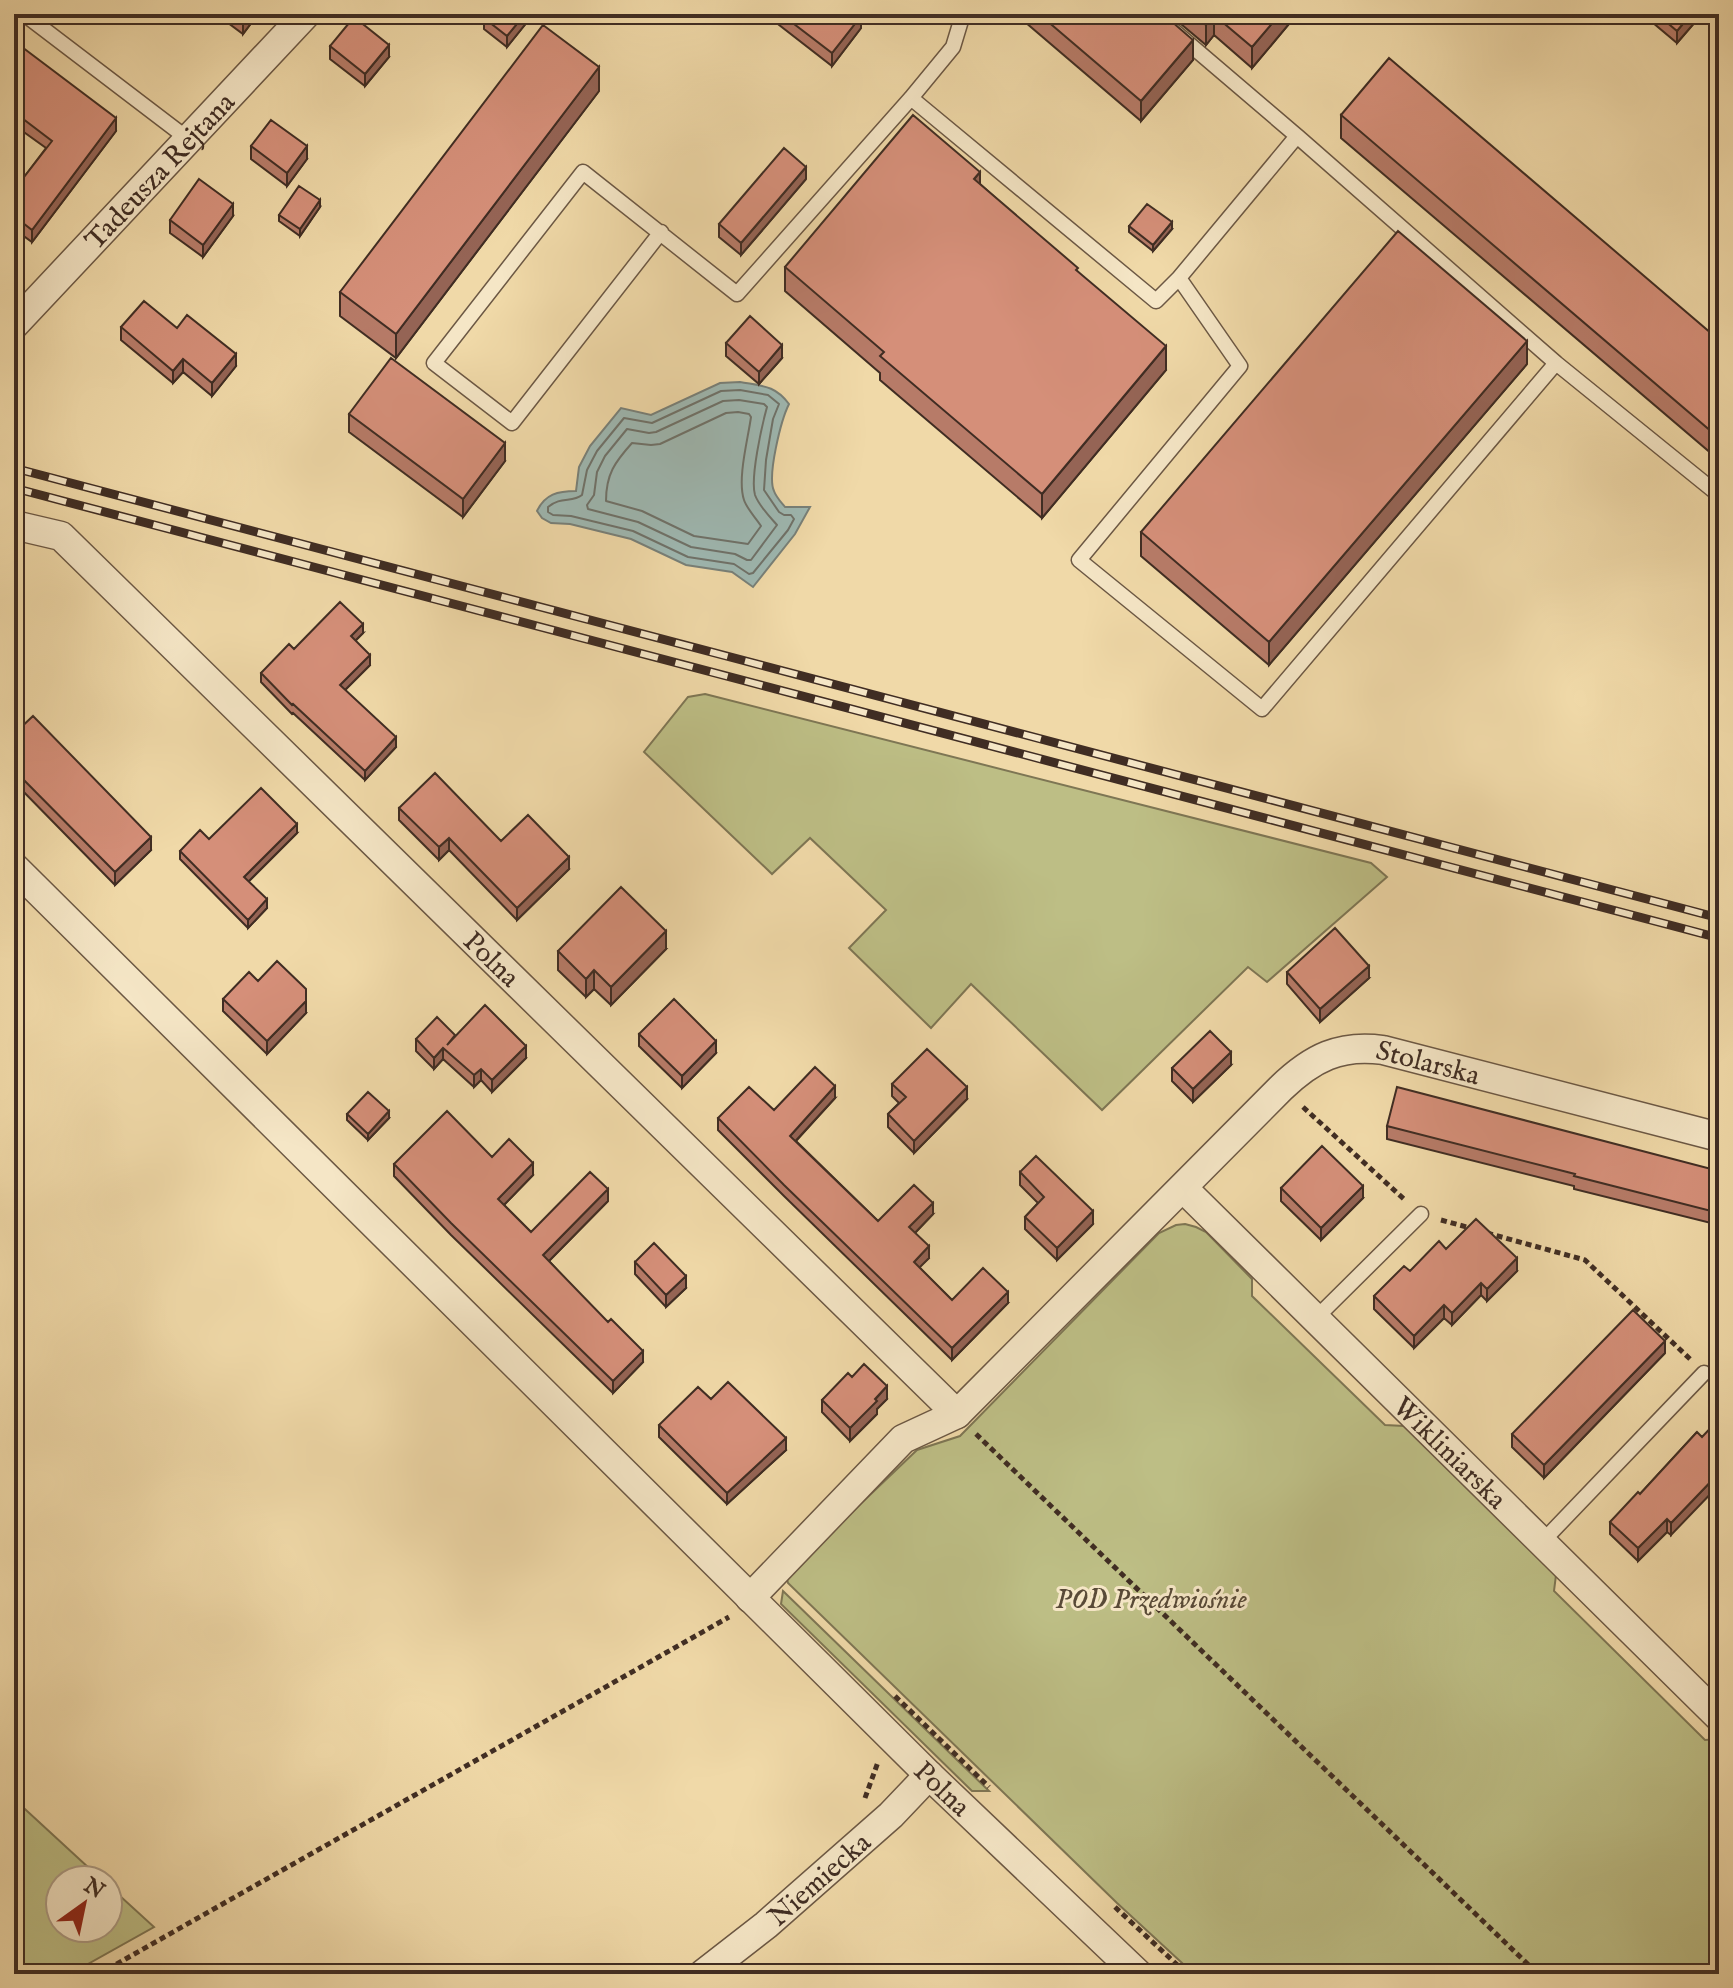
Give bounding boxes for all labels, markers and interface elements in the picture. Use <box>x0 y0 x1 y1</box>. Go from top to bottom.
street label: Tadeusza Rejtana <box>79 85 244 258</box>
street label: Polna <box>455 925 527 996</box>
street label: Stolarska <box>1372 1034 1484 1095</box>
street label: Wikliniarska <box>1385 1390 1514 1518</box>
park label: POD Przedwiośnie <box>1055 1583 1248 1618</box>
street label: Polna <box>905 1755 977 1826</box>
street label: Niemiecka <box>762 1825 880 1935</box>
north arrow <box>44 1864 124 1944</box>
text: N <box>77 1871 109 1906</box>

